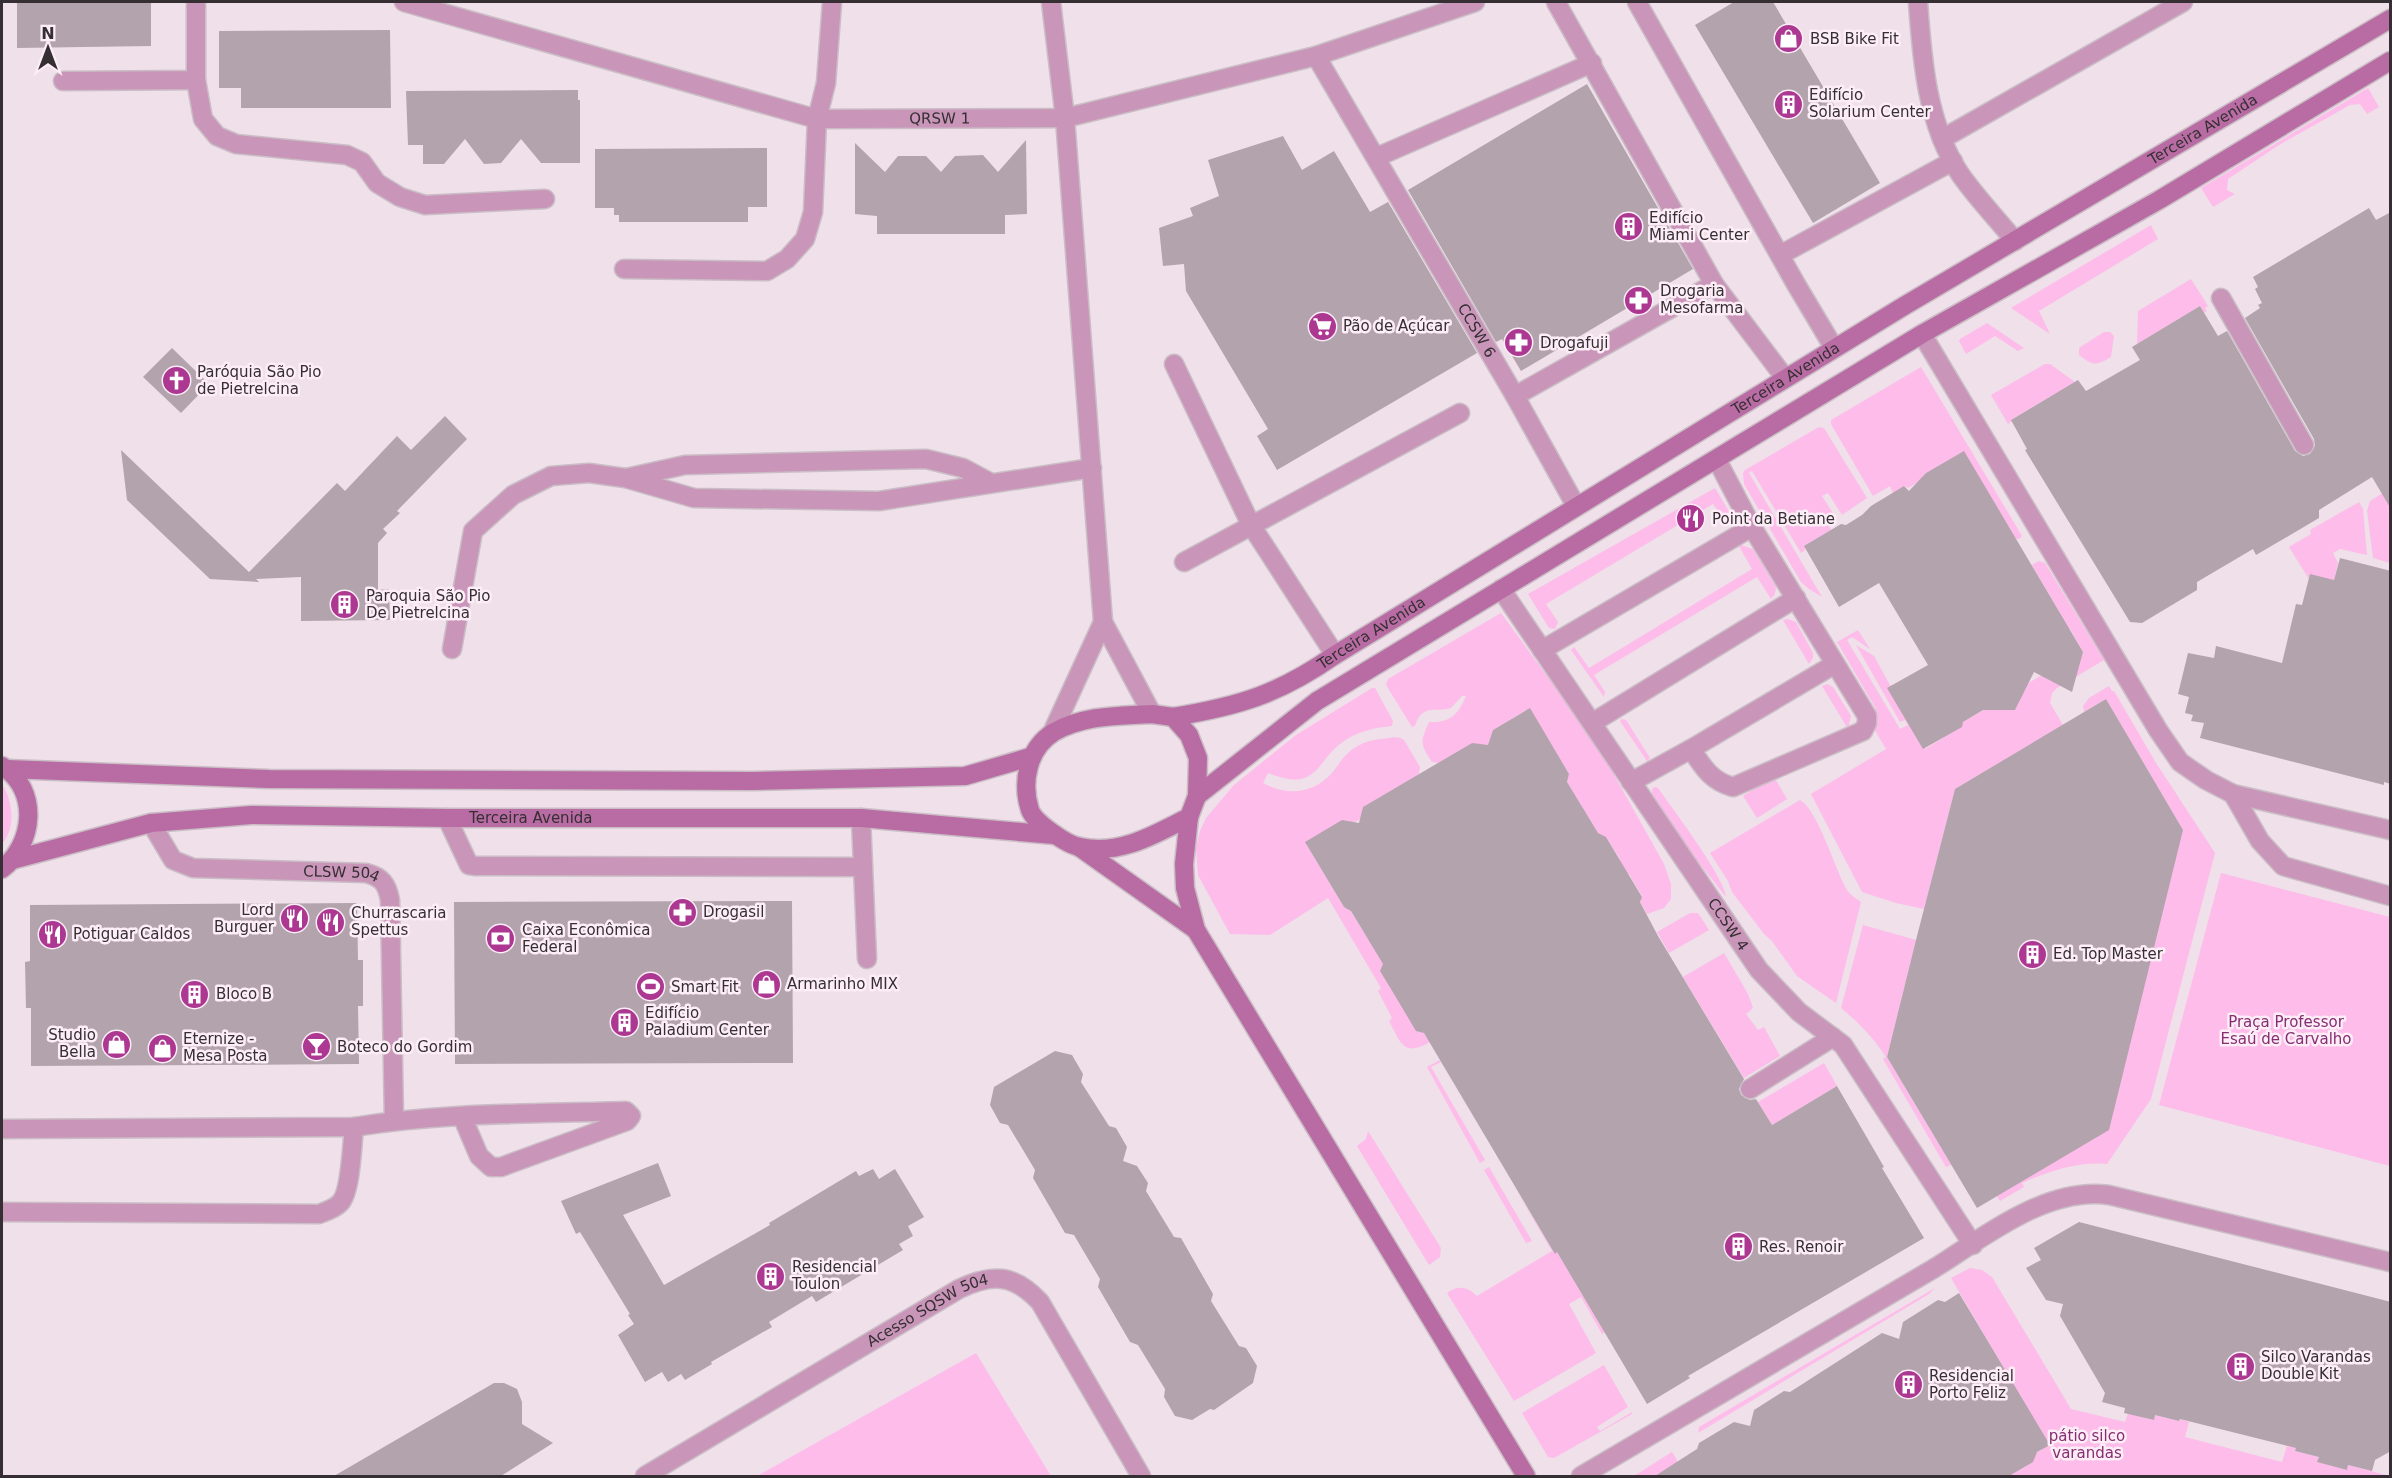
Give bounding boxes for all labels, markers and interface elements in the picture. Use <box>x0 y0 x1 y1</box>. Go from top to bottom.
north arrow <box>18 18 78 78</box>
shop icon: BSB Bike Fit <box>1773 23 1805 55</box>
text: N <box>41 24 55 43</box>
place label: BSB Bike Fit <box>1810 30 1899 48</box>
place label: Edifício Solarium Center <box>1809 86 1932 121</box>
building icon: Edifício Solarium Center <box>1772 88 1804 120</box>
street label: Terceira Avenida <box>2144 90 2261 169</box>
street label: QRSW 1 <box>909 109 970 128</box>
place label: Edifício Miami Center <box>1649 209 1750 244</box>
building icon: Edifício Miami Center <box>1612 211 1644 243</box>
place label: Drogaria Mesofarma <box>1660 282 1743 317</box>
pharmacy icon: Drogaria Mesofarma <box>1623 284 1655 316</box>
street label: CCSW 6 <box>1454 300 1499 361</box>
supermarket icon: Pão de Açúcar <box>1306 310 1338 342</box>
place label: Pão de Açúcar <box>1343 317 1450 335</box>
pharmacy icon: Drogafuji <box>1503 327 1535 359</box>
place label: Drogafuji <box>1540 334 1608 352</box>
street label: Terceira Avenida <box>1728 339 1843 419</box>
place label: Paróquia São Pio de Pietrelcina <box>197 363 321 398</box>
church icon: Paróquia São Pio de Pietrelcina <box>160 365 192 397</box>
restaurant icon: Point da Betiane <box>1675 503 1707 535</box>
place label: Point da Betiane <box>1712 510 1835 528</box>
place label: Paroquia São Pio De Pietrelcina <box>366 587 490 622</box>
building icon: Paroquia São Pio De Pietrelcina <box>329 589 361 621</box>
street label: Terceira Avenida <box>1313 593 1429 674</box>
street label: Terceira Avenida <box>468 809 593 827</box>
street label: CLSW 504 <box>303 862 383 886</box>
street label: CCSW 4 <box>1704 895 1752 954</box>
pharmacy icon: Drogasil <box>666 896 698 928</box>
place label: Lord Burguer <box>214 901 275 936</box>
restaurant icon: Lord Burguer <box>279 903 311 935</box>
place label: Drogasil <box>703 903 764 921</box>
place label: Churrascaria Spettus <box>351 904 447 939</box>
restaurant icon: Churrascaria Spettus <box>314 906 346 938</box>
restaurant icon: Potiguar Caldos <box>36 918 68 950</box>
place label: Caixa Econômica Federal <box>522 921 650 956</box>
bank icon: Caixa Econômica Federal <box>485 923 517 955</box>
place label: Potiguar Caldos <box>73 925 190 943</box>
building icon: Ed. Top Master <box>2016 938 2048 970</box>
place label: Ed. Top Master <box>2053 945 2164 963</box>
shop icon: Armarinho MIX <box>750 968 782 1000</box>
sports icon: Smart Fit <box>634 971 666 1003</box>
place label: Armarinho MIX <box>787 975 898 993</box>
building icon: Bloco B <box>179 978 211 1010</box>
place label: Smart Fit <box>671 978 739 996</box>
place label: Bloco B <box>216 985 272 1003</box>
place label: Edifício Paladium Center <box>645 1004 770 1039</box>
building icon: Edifício Paladium Center <box>608 1006 640 1038</box>
park label: Praça Professor Esaú de Carvalho <box>2220 1013 2352 1048</box>
place label: Studio Bella <box>48 1026 96 1061</box>
shop icon: Studio Bella <box>101 1028 133 1060</box>
place label: Eternize - Mesa Posta <box>183 1030 268 1065</box>
bar icon: Boteco do Gordim <box>300 1031 332 1063</box>
shop icon: Eternize - Mesa Posta <box>146 1032 178 1064</box>
place label: Boteco do Gordim <box>337 1038 472 1056</box>
building icon: Res. Renoir <box>1722 1231 1754 1263</box>
place label: Res. Renoir <box>1759 1238 1844 1256</box>
place label: Residencial Toulon <box>791 1258 877 1293</box>
building icon: Residencial Toulon <box>755 1260 787 1292</box>
street label: Acesso SQSW 504 <box>864 1270 990 1351</box>
place label: Silco Varandas Double Kit <box>2261 1348 2371 1383</box>
building icon: Silco Varandas Double Kit <box>2224 1350 2256 1382</box>
place label: Residencial Porto Feliz <box>1929 1367 2014 1402</box>
building icon: Residencial Porto Feliz <box>1892 1369 1924 1401</box>
park label: pátio silco varandas <box>2049 1427 2125 1462</box>

